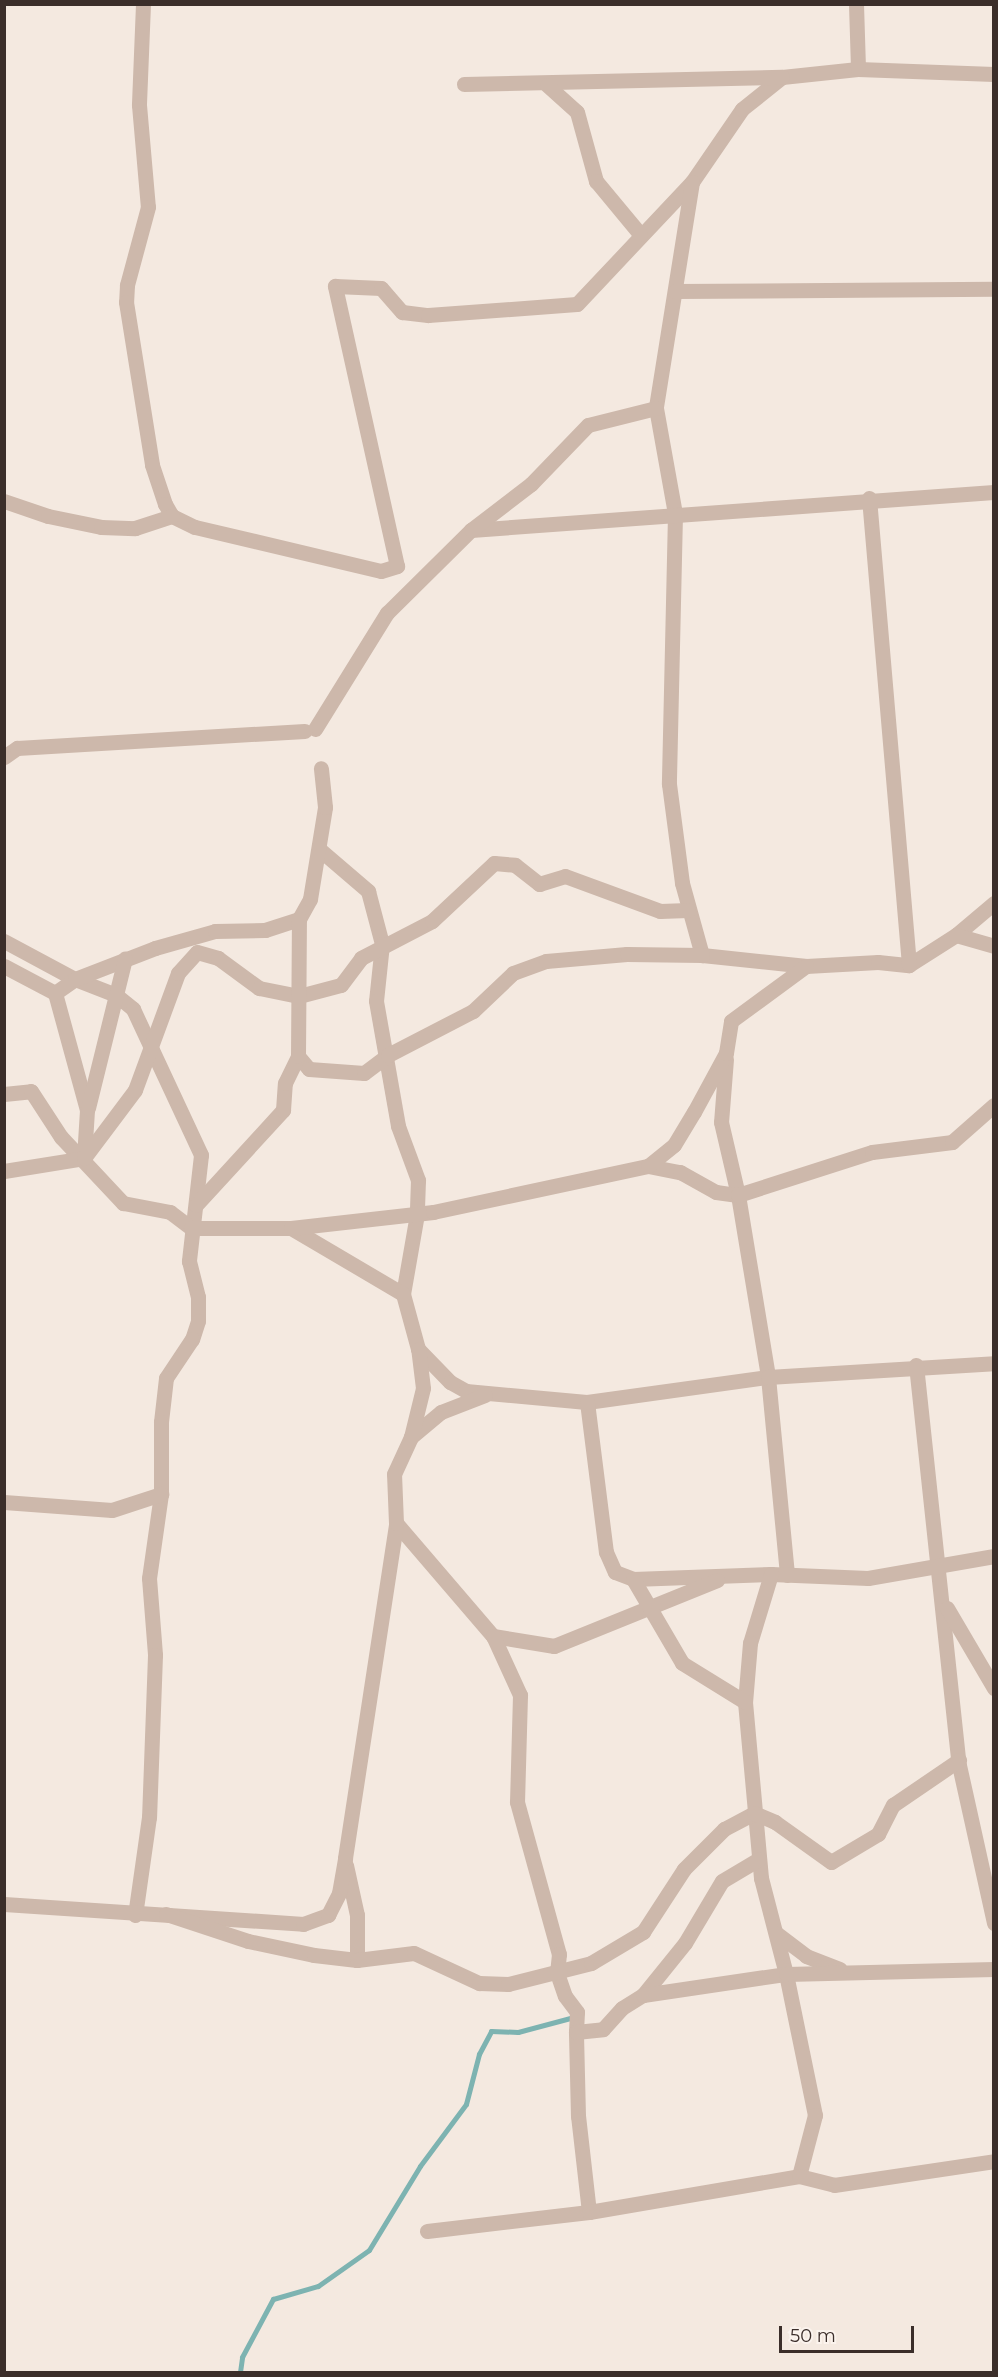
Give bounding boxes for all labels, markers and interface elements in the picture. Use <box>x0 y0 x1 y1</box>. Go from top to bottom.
scale bar <box>782 2314 917 2352</box>
text: 50 m <box>790 2325 836 2347</box>

